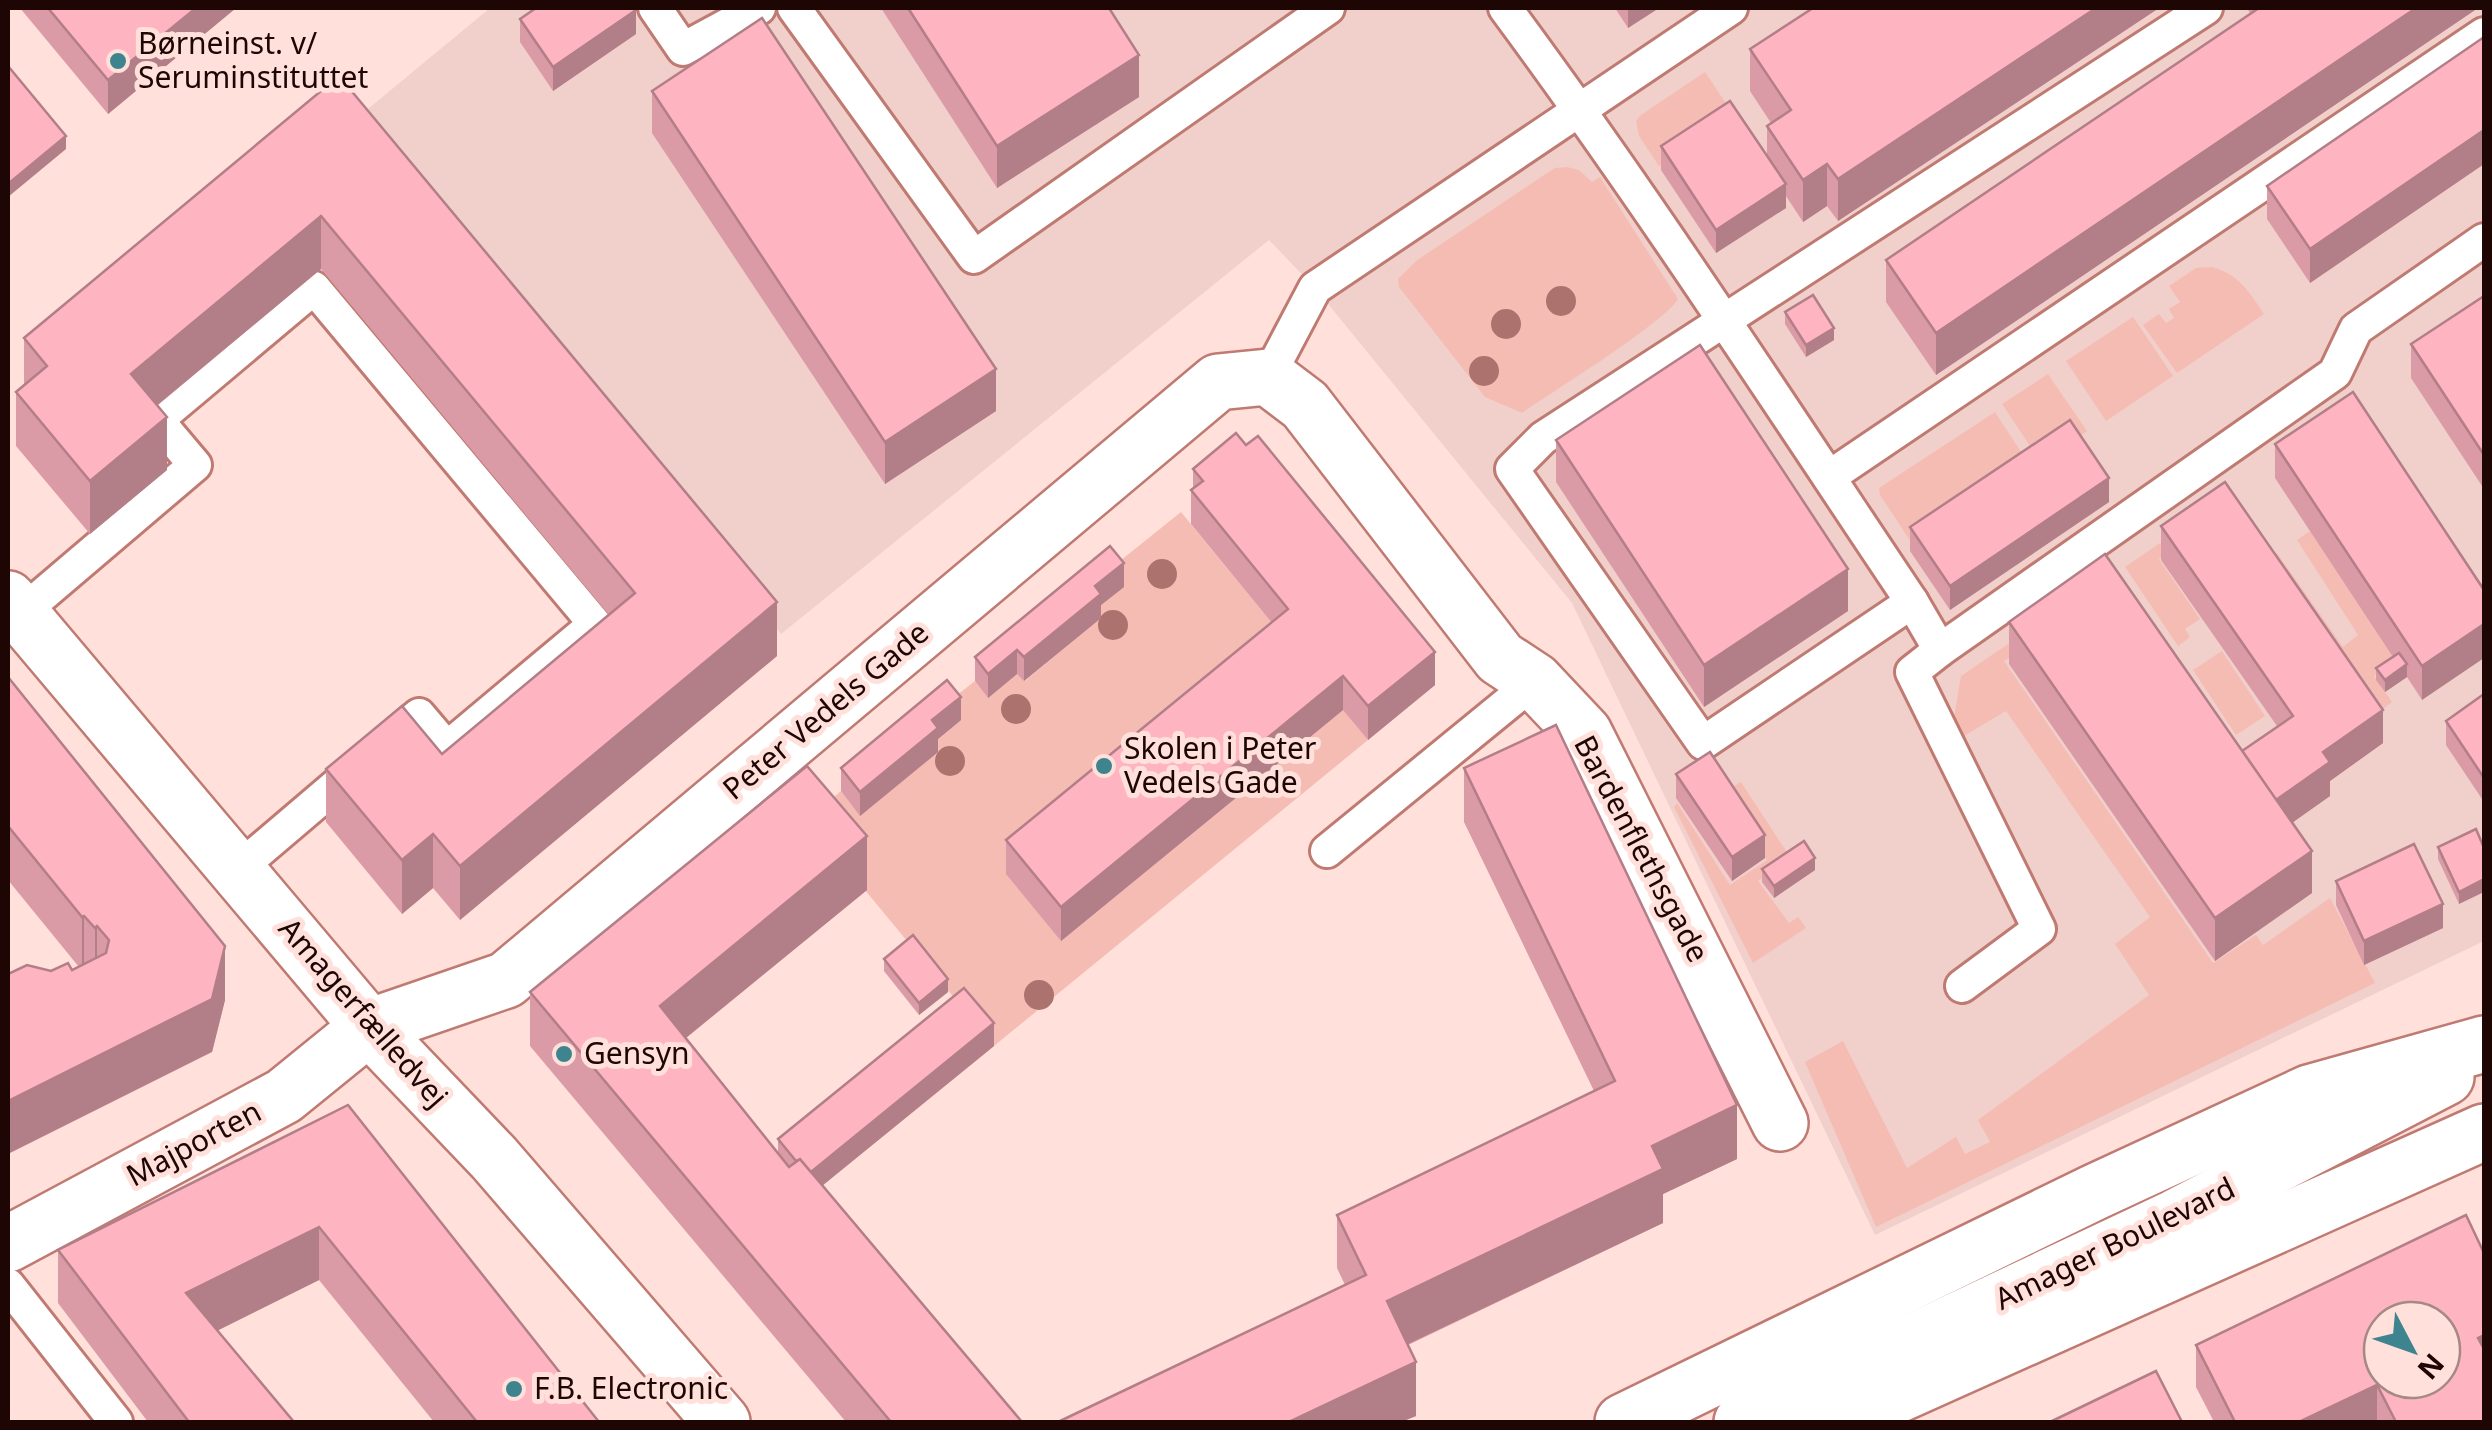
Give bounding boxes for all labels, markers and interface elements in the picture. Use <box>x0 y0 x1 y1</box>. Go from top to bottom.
place label: Børneinst. v/ Seruminstituttet <box>138 22 369 97</box>
marker: Børneinst. v/ Seruminstituttet <box>107 50 129 72</box>
street label: Peter Vedels Gade <box>714 612 937 808</box>
place label: Skolen i Peter Vedels Gade <box>1124 727 1316 802</box>
street label: Bardenflethsgade <box>1565 728 1719 969</box>
marker: Skolen i Peter Vedels Gade <box>1093 755 1115 777</box>
street label: Amagerfælledvej <box>270 908 458 1116</box>
place label: Gensyn <box>584 1032 690 1073</box>
marker: Gensyn <box>553 1043 575 1065</box>
street label: Majporten <box>119 1090 268 1195</box>
street label: Amager Boulevard <box>1988 1167 2241 1319</box>
north arrow <box>2362 1300 2462 1400</box>
text: N <box>2410 1346 2453 1388</box>
place label: F.B. Electronic <box>534 1367 728 1408</box>
marker: F.B. Electronic <box>503 1378 525 1400</box>

